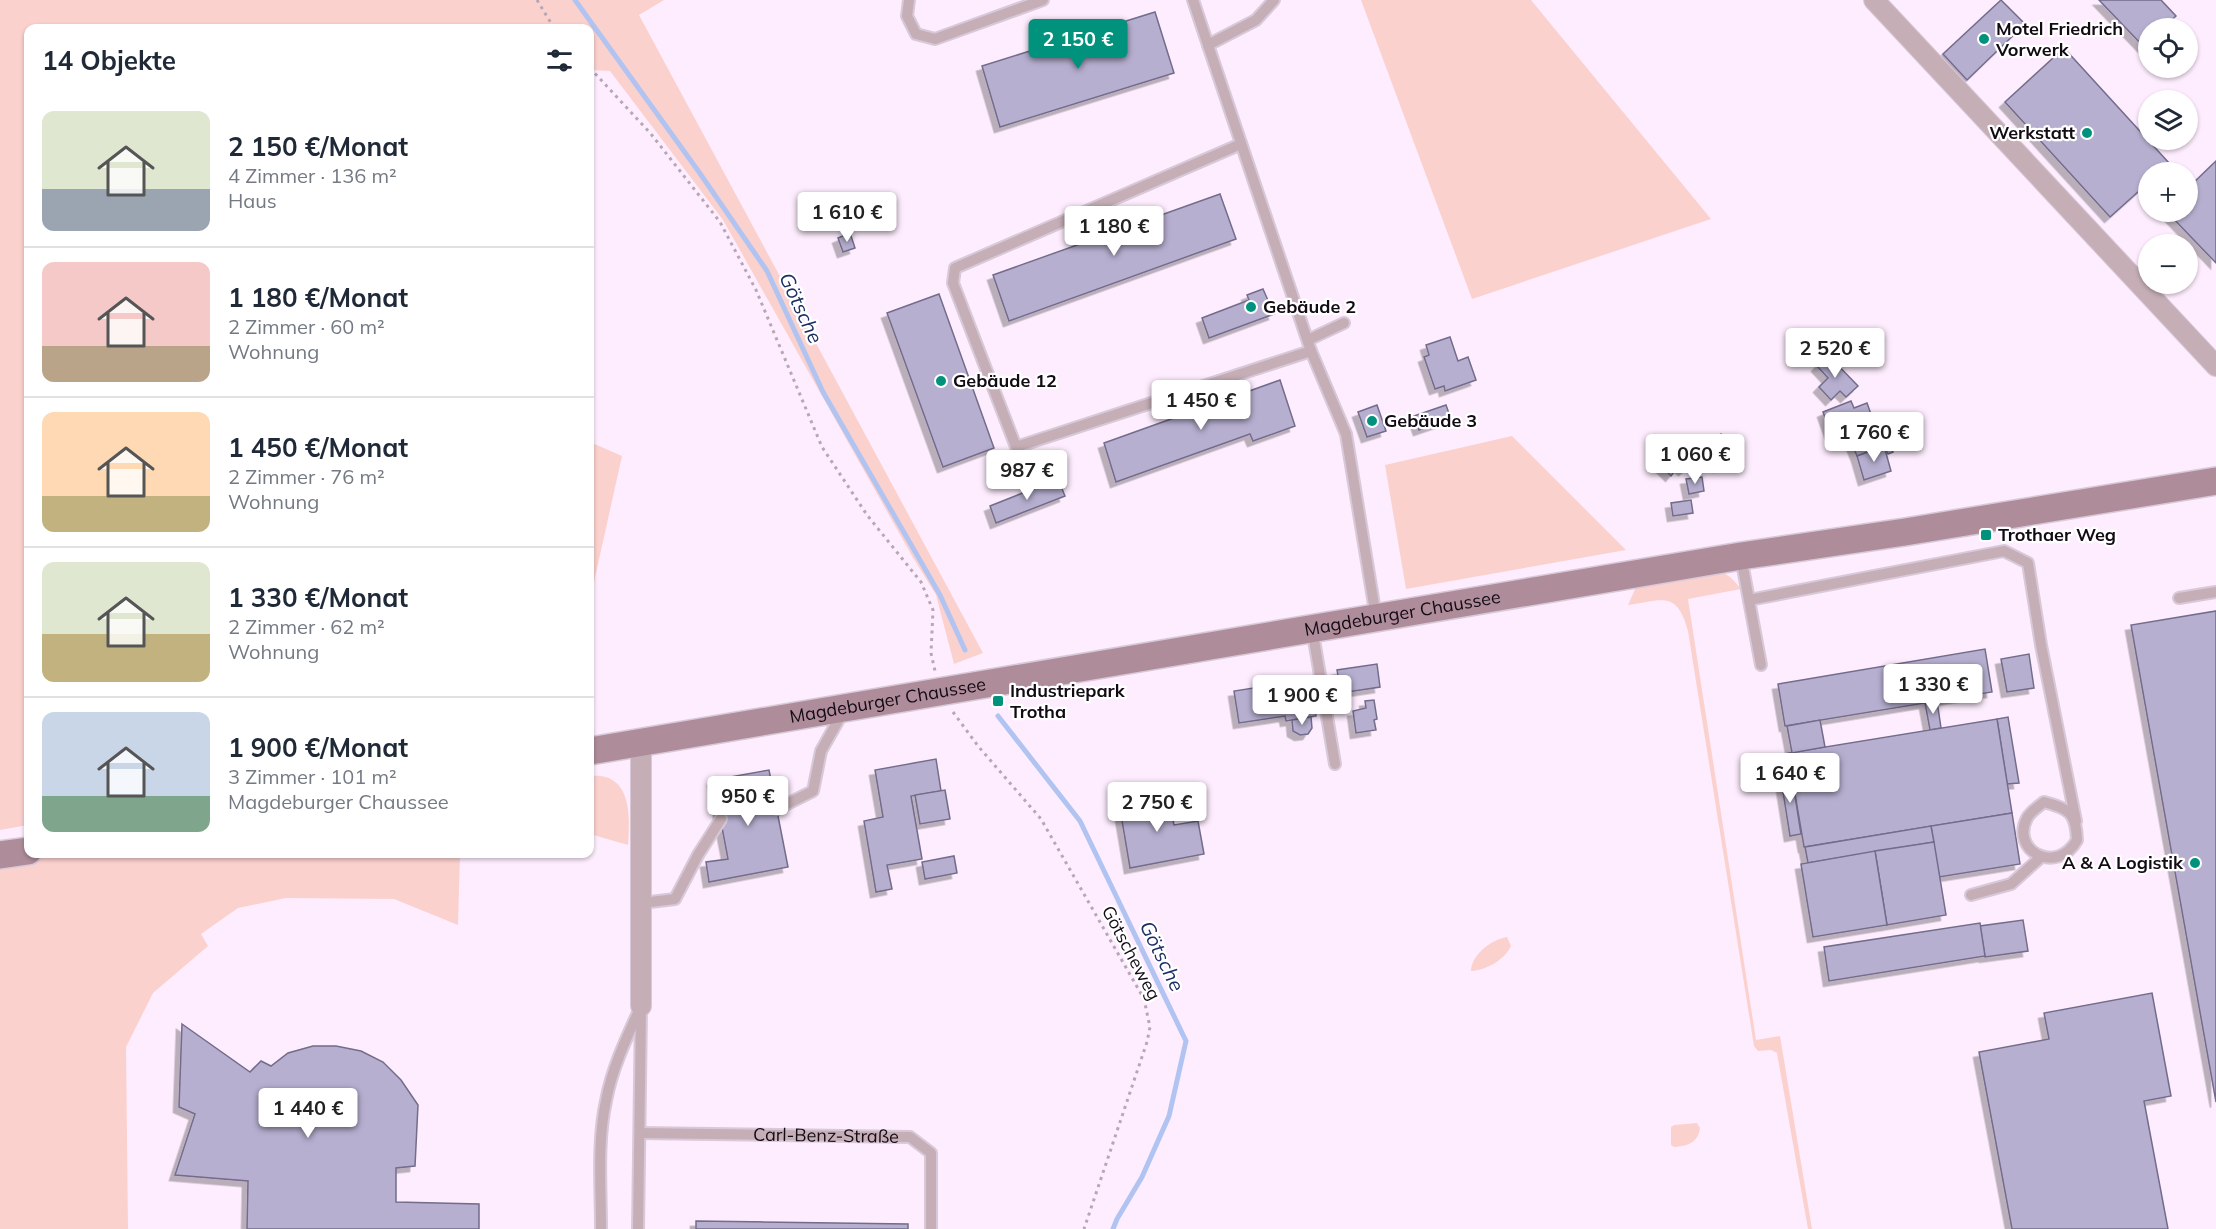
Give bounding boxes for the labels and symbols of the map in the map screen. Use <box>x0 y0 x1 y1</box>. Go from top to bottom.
place label: Motel Friedrich Vorwerk <box>1995 17 2123 61</box>
pin: 2 150 € <box>1023 19 1133 70</box>
marker: Motel Friedrich Vorwerk <box>1977 32 1991 46</box>
place label: Werkstatt <box>1989 121 2075 144</box>
marker: Werkstatt <box>2080 126 2094 140</box>
pin: 1 610 € <box>792 192 902 243</box>
pin: 1 180 € <box>1059 206 1169 257</box>
water label: Götsche <box>774 268 829 347</box>
place label: Gebäude 2 <box>1263 295 1356 318</box>
marker: Gebäude 2 <box>1244 300 1258 314</box>
pin: 2 520 € <box>1780 328 1890 379</box>
place label: Gebäude 12 <box>953 369 1057 392</box>
marker: Gebäude 12 <box>934 374 948 388</box>
pin: 1 450 € <box>1146 380 1256 431</box>
place label: Gebäude 3 <box>1384 409 1477 432</box>
pin: 1 760 € <box>1819 412 1929 463</box>
marker: Gebäude 3 <box>1365 414 1379 428</box>
pin: 1 060 € <box>1640 434 1750 485</box>
pin: 987 € <box>985 450 1069 501</box>
place label: Trothaer Weg <box>1998 523 2116 546</box>
marker: Trothaer Weg <box>1979 528 1993 542</box>
street label: Magdeburger Chaussee <box>1302 585 1502 641</box>
pin: 1 330 € <box>1878 664 1988 715</box>
street label: Magdeburger Chaussee <box>788 672 988 728</box>
pin: 1 900 € <box>1247 675 1357 726</box>
place label: Industriepark Trotha <box>1010 679 1126 723</box>
marker: Industriepark Trotha <box>991 694 1005 708</box>
pin: 1 640 € <box>1735 753 1845 804</box>
pin: 950 € <box>706 776 790 827</box>
pin: 2 750 € <box>1102 782 1212 833</box>
place label: A & A Logistik <box>2062 851 2184 874</box>
marker: A & A Logistik <box>2188 856 2202 870</box>
street label: Götscheweg <box>1097 902 1165 1004</box>
water label: Götsche <box>1135 917 1189 995</box>
pin: 1 440 € <box>253 1088 363 1139</box>
street label: Carl-Benz-Straße <box>753 1123 899 1148</box>

